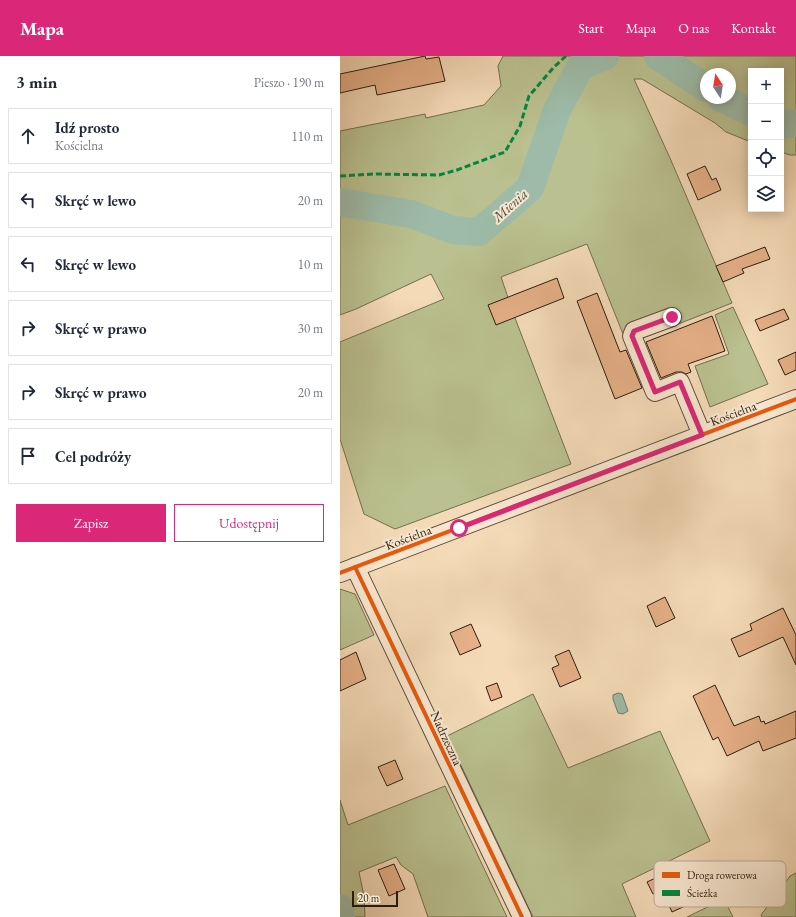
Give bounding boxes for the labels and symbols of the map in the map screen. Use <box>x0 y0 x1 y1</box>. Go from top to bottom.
north arrow <box>700 68 736 104</box>
water label: Mienia <box>488 185 531 226</box>
route end <box>663 308 681 326</box>
street label: Kościelna <box>708 397 759 430</box>
route start <box>450 519 468 537</box>
street label: Kościelna <box>383 521 434 554</box>
street label: Nadrzeczna <box>427 708 467 769</box>
legend <box>654 861 786 907</box>
text: Droga rowerowa <box>687 868 758 882</box>
text: Ścieżka <box>687 886 718 900</box>
scale bar <box>352 889 398 908</box>

